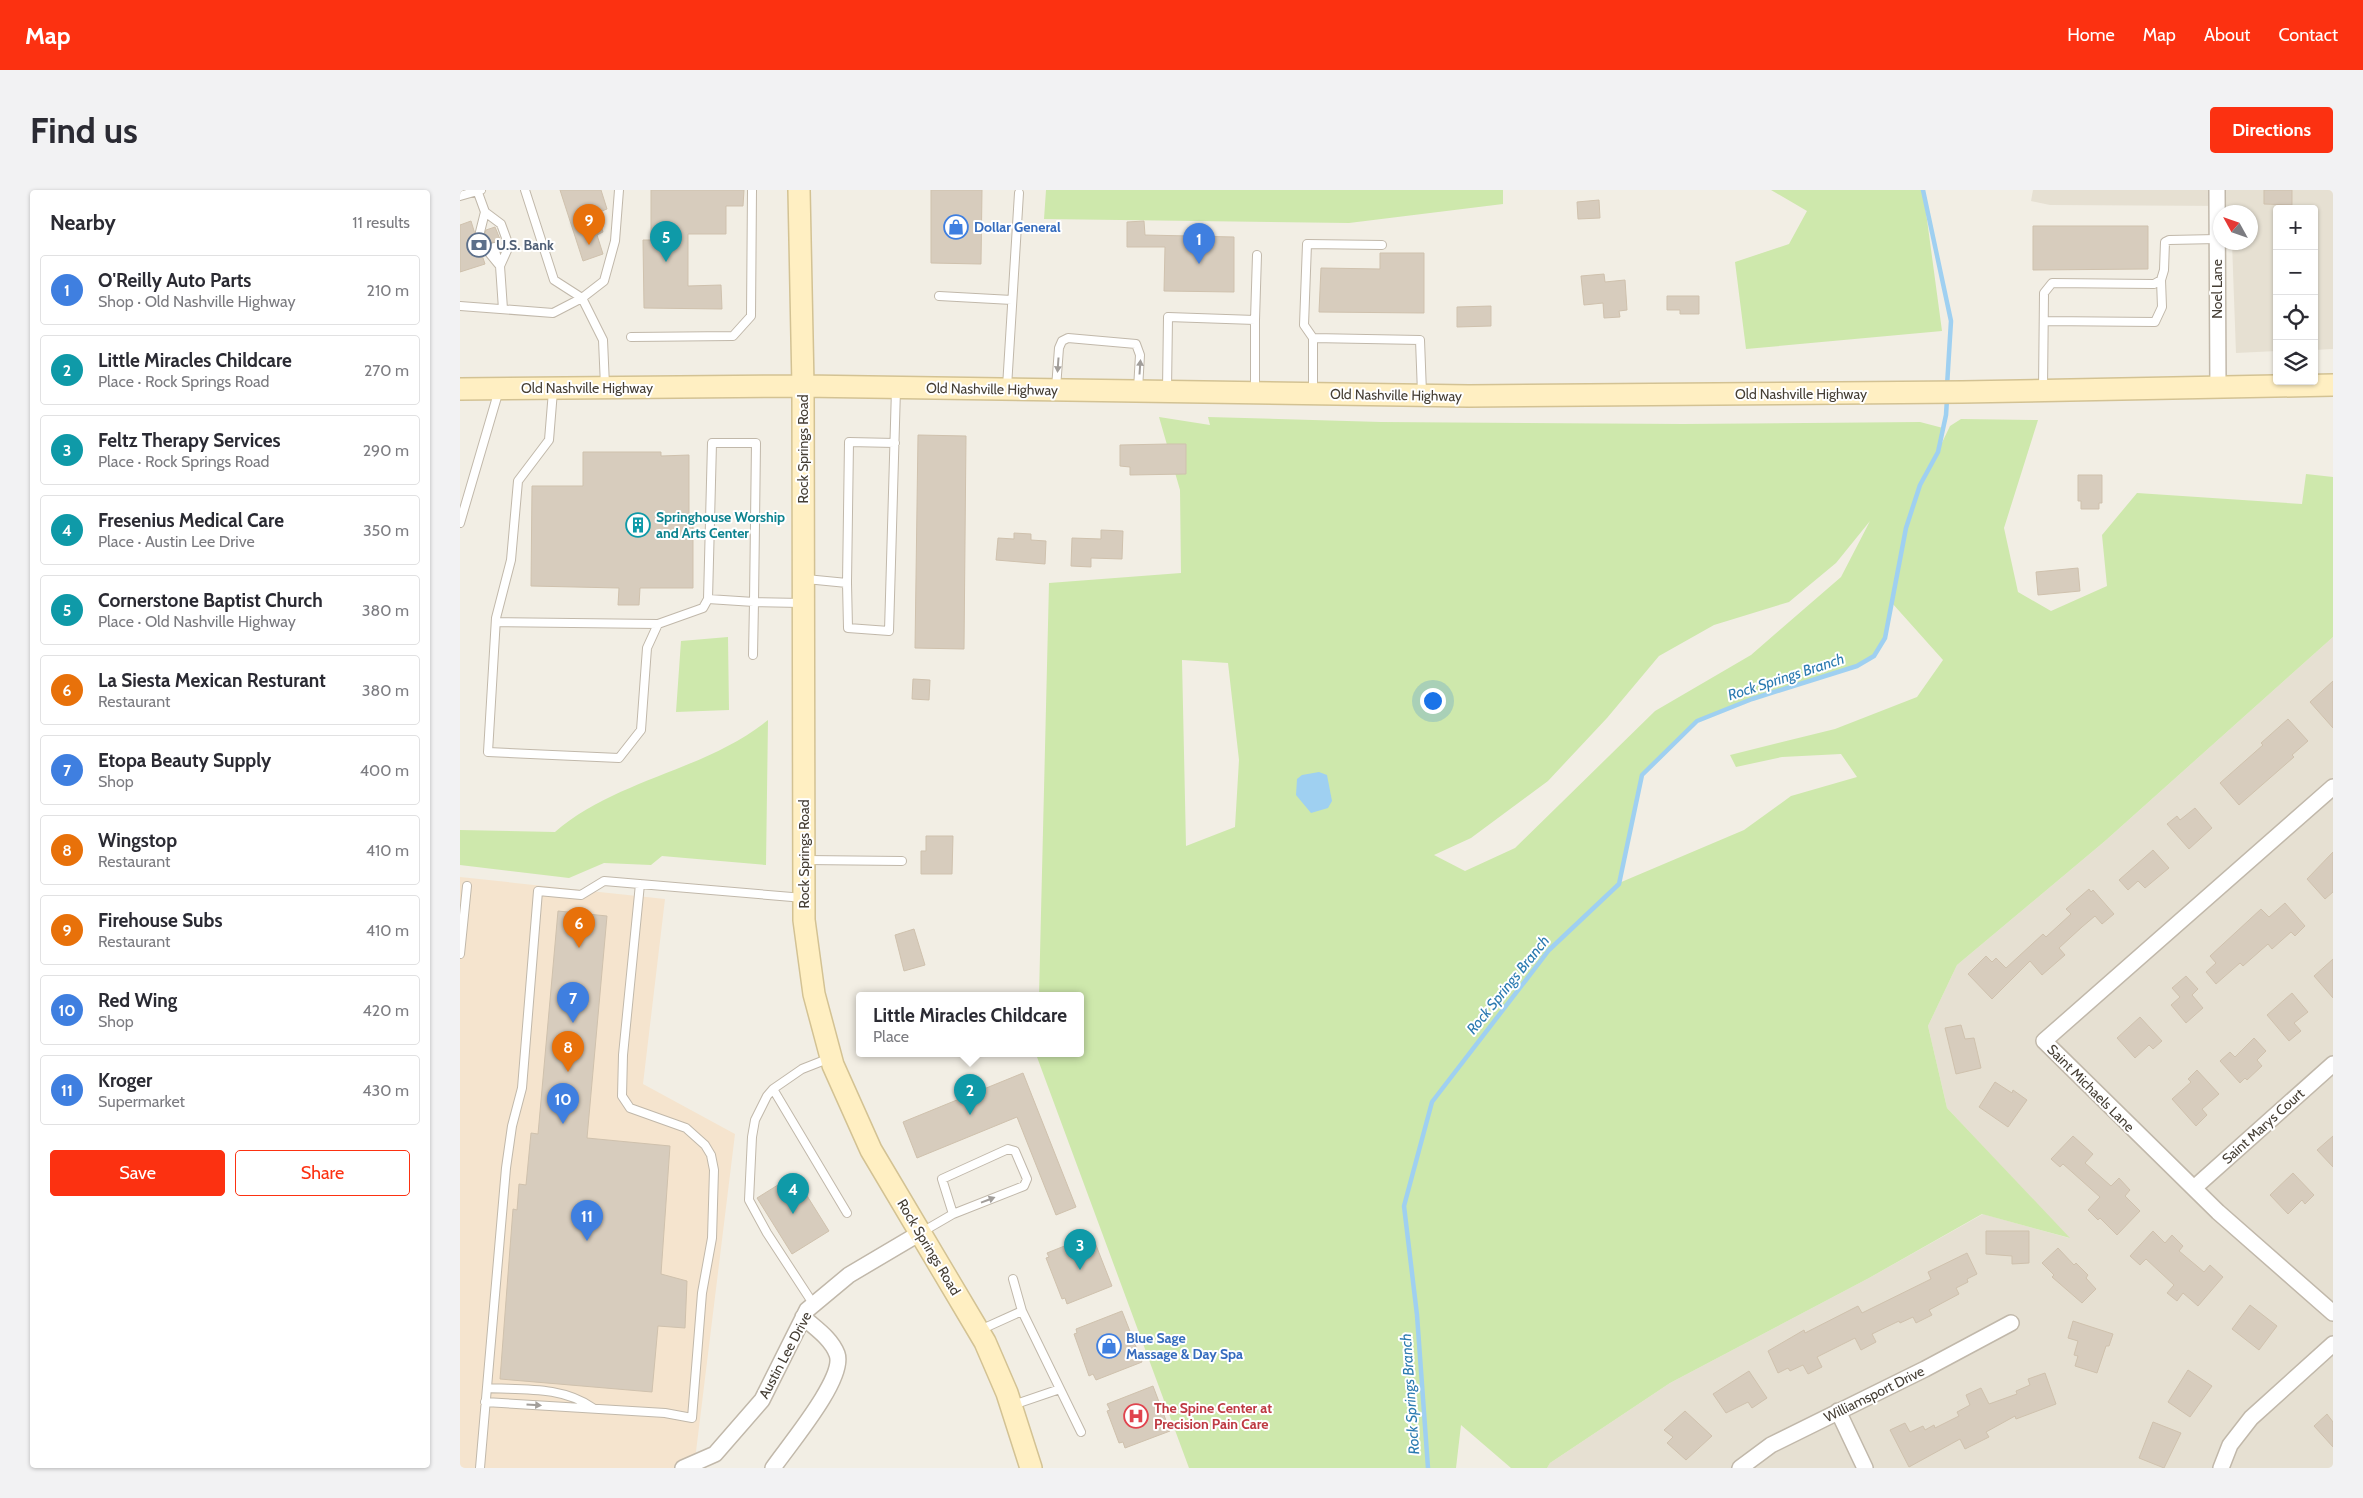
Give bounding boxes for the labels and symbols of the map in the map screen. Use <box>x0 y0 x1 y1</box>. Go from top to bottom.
pin: 9 <box>573 204 605 245</box>
north arrow <box>2213 205 2258 250</box>
shop icon: Dollar General <box>943 214 969 240</box>
place label: Dollar General <box>974 218 1061 236</box>
pin: 5 <box>650 221 682 262</box>
pin: 1 <box>1183 223 1215 264</box>
bank icon: U.S. Bank <box>466 232 492 258</box>
place label: U.S. Bank <box>496 236 554 254</box>
street label: Noel Lane <box>2208 259 2226 319</box>
one-way arrow <box>1053 357 1061 373</box>
one-way arrow <box>1136 359 1144 375</box>
street label: Old Nashville Highway <box>521 379 653 397</box>
street label: Old Nashville Highway <box>926 379 1058 399</box>
street label: Old Nashville Highway <box>1330 385 1462 405</box>
street label: Old Nashville Highway <box>1735 385 1867 403</box>
street label: Rock Springs Road <box>794 394 812 504</box>
place label: Springhouse Worship and Arts Center <box>656 508 785 542</box>
building icon: Springhouse Worship and Arts Center <box>625 512 651 538</box>
water label: Rock Springs Branch <box>1725 650 1847 704</box>
your location <box>1420 688 1446 714</box>
street label: Rock Springs Road <box>795 799 813 909</box>
pin: 6 <box>563 907 595 948</box>
water label: Rock Springs Branch <box>1463 932 1553 1038</box>
pin: 7 <box>557 982 589 1023</box>
pin: 8 <box>552 1031 584 1072</box>
street label: Saint Michaels Lane <box>2043 1040 2139 1136</box>
pin: 2 <box>954 1074 986 1115</box>
pin: 10 <box>547 1083 579 1124</box>
street label: Saint Marys Court <box>2218 1084 2308 1168</box>
pin: 4 <box>777 1173 809 1214</box>
one-way arrow <box>981 1195 996 1203</box>
street label: Rock Springs Road <box>893 1196 965 1298</box>
pin: 11 <box>571 1200 603 1241</box>
pin: 3 <box>1064 1229 1096 1270</box>
street label: Austin Lee Drive <box>755 1308 815 1402</box>
place label: Blue Sage Massage & Day Spa <box>1126 1329 1243 1363</box>
shop icon: Blue Sage Massage & Day Spa <box>1096 1333 1122 1359</box>
water label: Rock Springs Branch <box>1397 1333 1423 1455</box>
street label: Williamsport Drive <box>1821 1362 1927 1426</box>
place label: The Spine Center at Precision Pain Care <box>1154 1399 1272 1433</box>
one-way arrow <box>526 1401 542 1409</box>
hospital icon: The Spine Center at Precision Pain Care <box>1123 1403 1149 1429</box>

